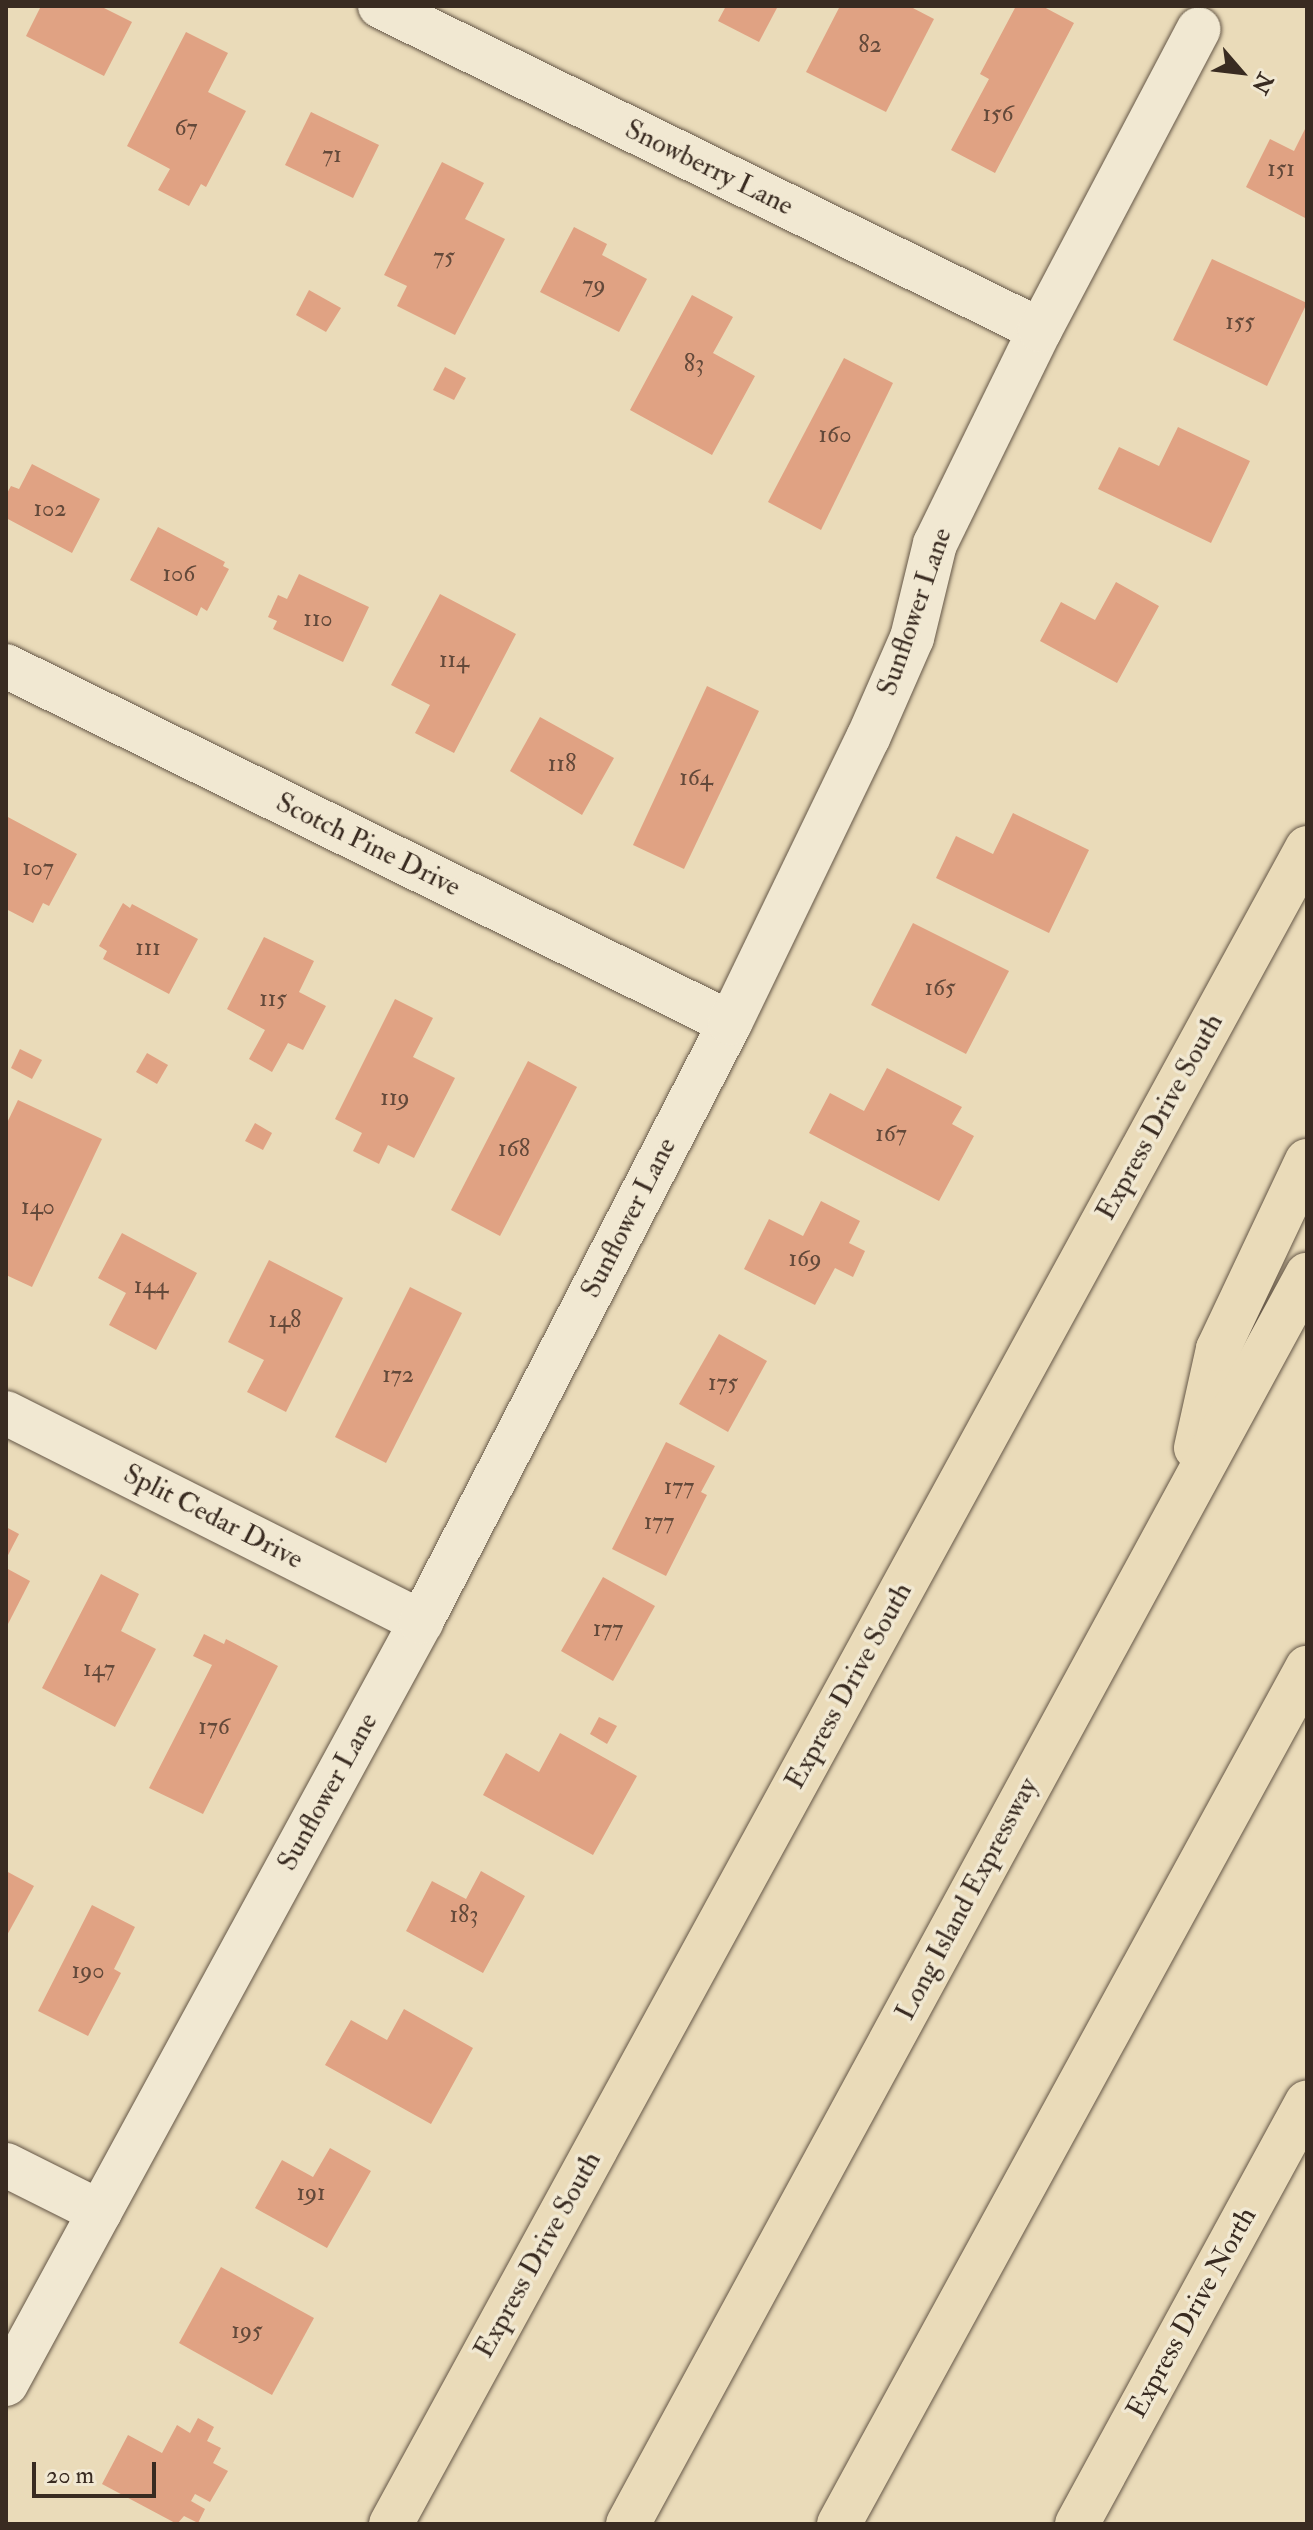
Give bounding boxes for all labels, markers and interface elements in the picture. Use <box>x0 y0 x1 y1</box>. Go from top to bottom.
house number: 82 <box>858 31 882 59</box>
north arrow <box>1201 32 1281 112</box>
text: N <box>1245 68 1279 99</box>
house number: 156 <box>982 100 1014 128</box>
street label: Snowberry Lane <box>619 113 799 223</box>
house number: 67 <box>174 114 198 142</box>
house number: 71 <box>322 141 342 169</box>
house number: 151 <box>1267 155 1295 183</box>
house number: 75 <box>433 243 455 271</box>
house number: 79 <box>582 271 606 299</box>
house number: 155 <box>1225 308 1255 336</box>
house number: 83 <box>684 350 704 378</box>
house number: 160 <box>819 421 851 449</box>
house number: 102 <box>34 495 66 523</box>
street label: Sunflower Lane <box>871 524 959 700</box>
house number: 106 <box>163 560 195 588</box>
house number: 110 <box>303 605 333 633</box>
house number: 114 <box>439 646 469 674</box>
house number: 118 <box>548 750 576 778</box>
house number: 164 <box>679 764 713 792</box>
street label: Scotch Pine Drive <box>270 786 466 904</box>
house number: 107 <box>22 854 54 882</box>
house number: 111 <box>135 934 161 962</box>
house number: 165 <box>924 974 956 1002</box>
house number: 115 <box>259 985 287 1013</box>
street label: Express Drive South <box>1089 1008 1231 1226</box>
house number: 119 <box>380 1084 410 1112</box>
house number: 167 <box>875 1120 907 1148</box>
street label: Sunflower Lane <box>574 1132 684 1304</box>
house number: 168 <box>498 1135 530 1163</box>
house number: 140 <box>21 1193 55 1221</box>
house number: 169 <box>789 1245 821 1273</box>
house number: 144 <box>134 1272 168 1300</box>
house number: 148 <box>269 1306 301 1334</box>
house number: 172 <box>382 1361 414 1389</box>
house number: 175 <box>708 1369 738 1397</box>
street label: Split Cedar Drive <box>118 1457 308 1577</box>
house number: 177 <box>664 1473 694 1501</box>
house number: 177 <box>644 1508 674 1536</box>
street label: Express Drive South <box>778 1577 920 1795</box>
house number: 177 <box>593 1615 623 1643</box>
house number: 147 <box>83 1655 115 1683</box>
street label: Sunflower Lane <box>271 1707 385 1877</box>
house number: 176 <box>198 1713 230 1741</box>
street label: Long Island Expressway <box>889 1772 1045 2026</box>
house number: 183 <box>449 1901 479 1929</box>
house number: 190 <box>71 1957 105 1985</box>
street label: Express Drive South <box>467 2146 609 2364</box>
house number: 191 <box>296 2179 326 2207</box>
street label: Express Drive North <box>1120 2202 1264 2424</box>
house number: 195 <box>231 2317 263 2345</box>
scale bar <box>36 2446 160 2496</box>
text: 20 m <box>46 2460 94 2491</box>

